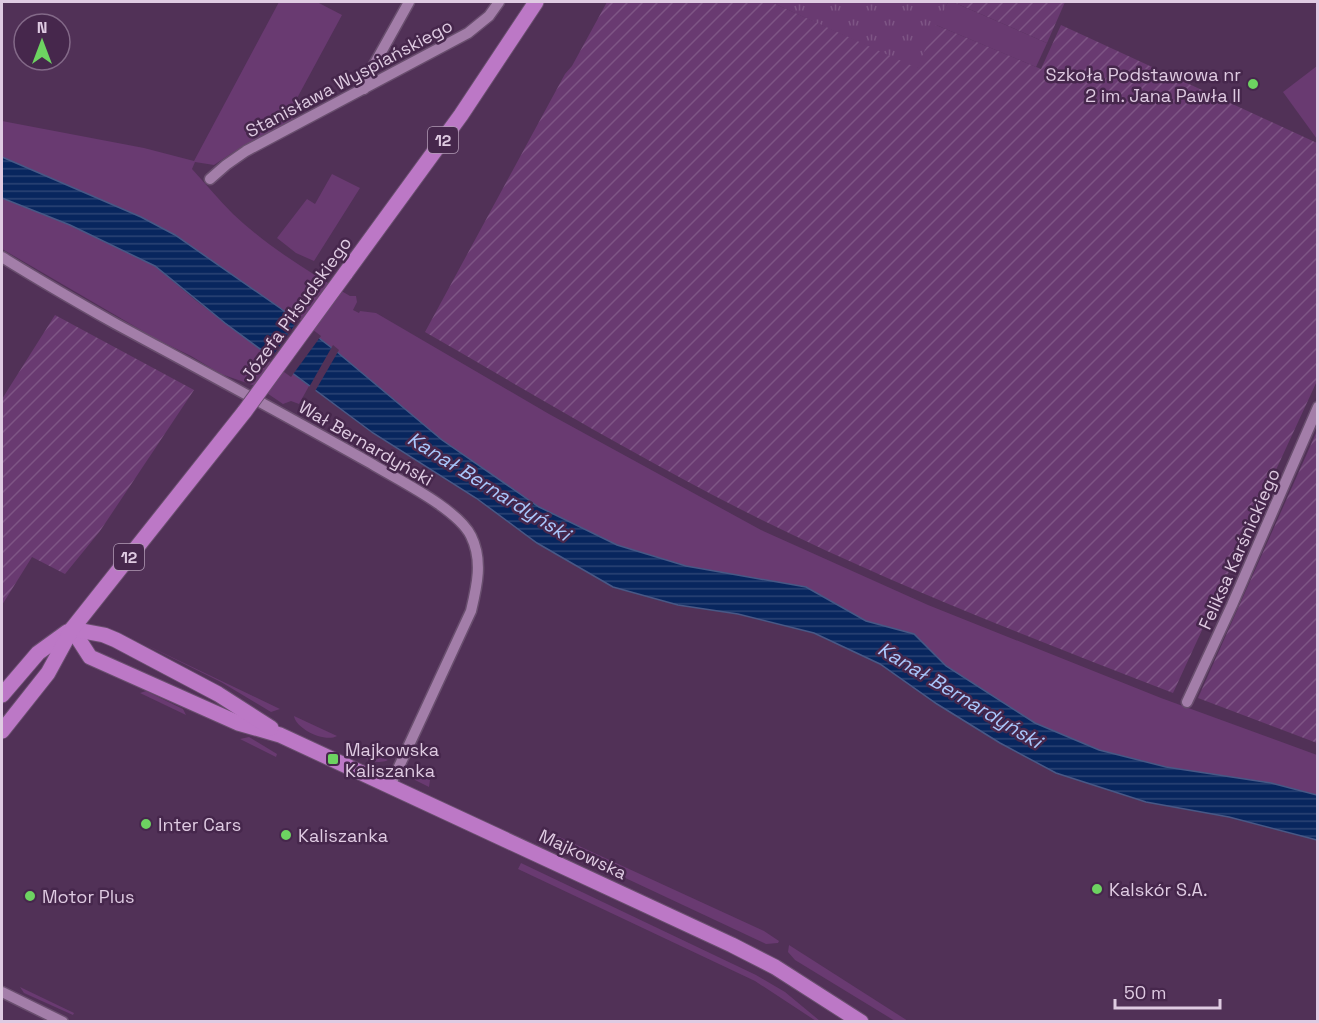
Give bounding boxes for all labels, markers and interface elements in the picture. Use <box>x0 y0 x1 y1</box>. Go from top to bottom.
north arrow <box>12 12 72 72</box>
street label: Stanisława Wyspiańskiego <box>242 14 456 142</box>
text: N <box>37 17 47 38</box>
place label: Szkoła Podstawowa nr 2 im. Jana Pawła II <box>1045 63 1241 107</box>
marker: Szkoła Podstawowa nr 2 im. Jana Pawła II <box>1246 77 1260 91</box>
road number: 12 <box>428 127 458 153</box>
street label: Józefa Piłsudskiego <box>236 232 356 386</box>
street label: Wał Bernardyński <box>295 395 437 491</box>
water label: Kanał Bernardyński <box>403 425 577 548</box>
street label: Feliksa Karśnickiego <box>1193 465 1285 633</box>
road number: 12 <box>114 544 144 570</box>
water label: Kanał Bernardyński <box>873 636 1049 755</box>
place label: Majkowska Kaliszanka <box>345 738 439 782</box>
marker: Majkowska Kaliszanka <box>326 752 340 766</box>
place label: Inter Cars <box>158 813 241 836</box>
marker: Inter Cars <box>139 817 153 831</box>
place label: Kaliszanka <box>298 824 388 847</box>
street label: Majkowska <box>535 824 631 884</box>
marker: Kaliszanka <box>279 828 293 842</box>
place label: Kalskór S.A. <box>1109 878 1207 901</box>
marker: Kalskór S.A. <box>1090 882 1104 896</box>
place label: Motor Plus <box>42 885 135 908</box>
marker: Motor Plus <box>23 889 37 903</box>
scale bar <box>1115 972 1220 1010</box>
text: 50 m <box>1124 981 1166 1004</box>

